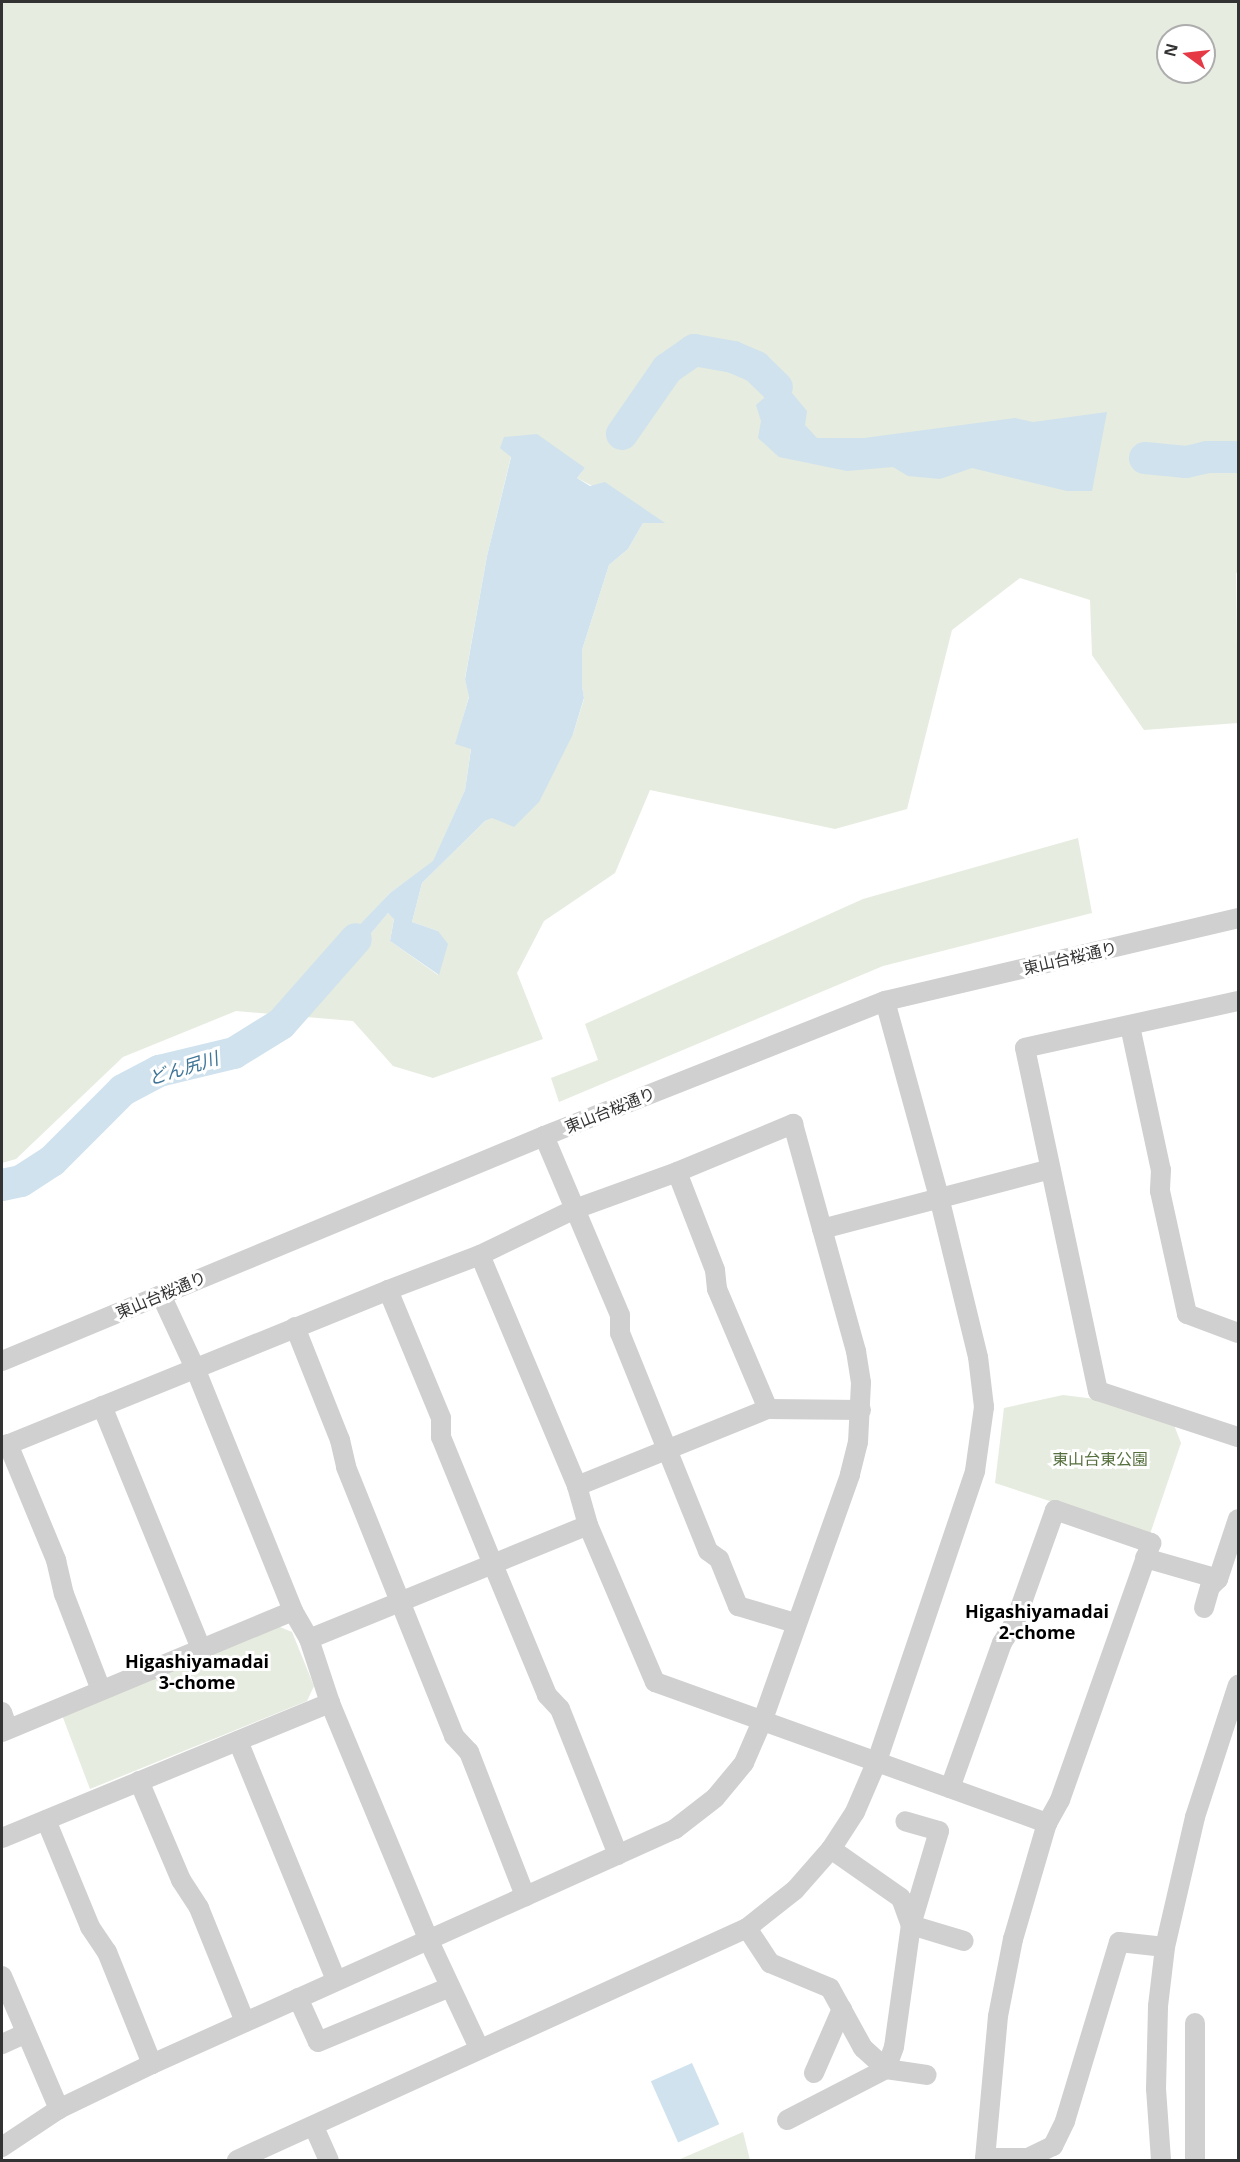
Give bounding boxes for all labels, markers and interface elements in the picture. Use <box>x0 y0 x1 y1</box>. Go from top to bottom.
north arrow <box>1156 24 1216 84</box>
text: N <box>1158 41 1183 59</box>
street label: 東山台桜通り <box>1021 938 1119 978</box>
water label: どん尻川 <box>145 1047 221 1089</box>
street label: 東山台桜通り <box>562 1083 658 1137</box>
street label: 東山台桜通り <box>113 1267 209 1323</box>
park label: 東山台東公園 <box>1052 1449 1148 1469</box>
district label: Higashiyamadai 2-chome <box>965 1601 1109 1644</box>
district label: Higashiyamadai 3-chome <box>125 1651 269 1694</box>

